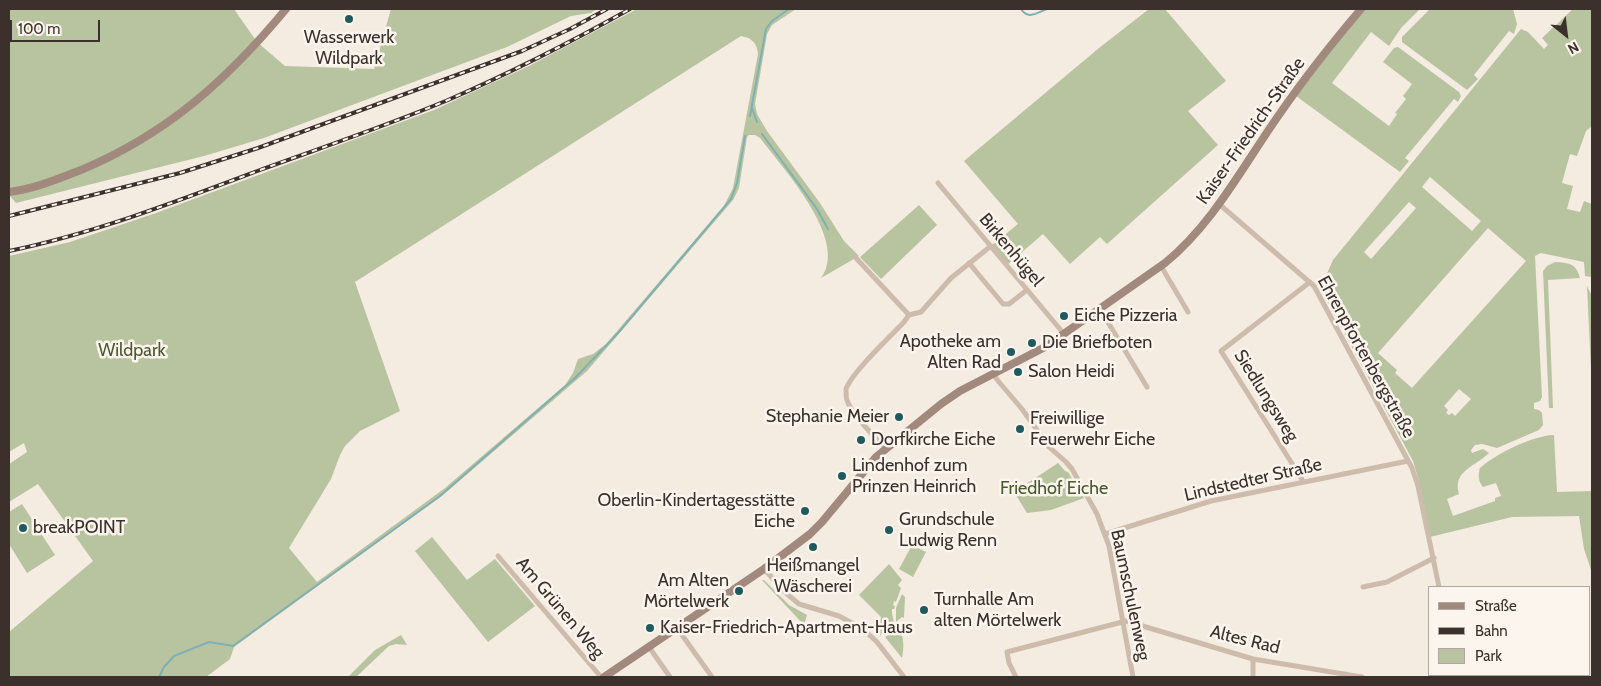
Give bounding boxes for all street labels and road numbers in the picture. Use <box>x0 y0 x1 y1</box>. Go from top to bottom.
street label: Kaiser-Friedrich-Straße <box>1192 53 1310 209</box>
street label: Birkenhügel <box>974 209 1048 291</box>
street label: Ehrenpfortenbergstraße <box>1312 272 1420 442</box>
street label: Siedlungsweg <box>1229 346 1303 446</box>
street label: Lindstedter Straße <box>1182 454 1324 506</box>
street label: Baumschulenweg <box>1106 527 1154 663</box>
street label: Am Grünen Weg <box>511 553 609 663</box>
street label: Altes Rad <box>1208 621 1282 659</box>

